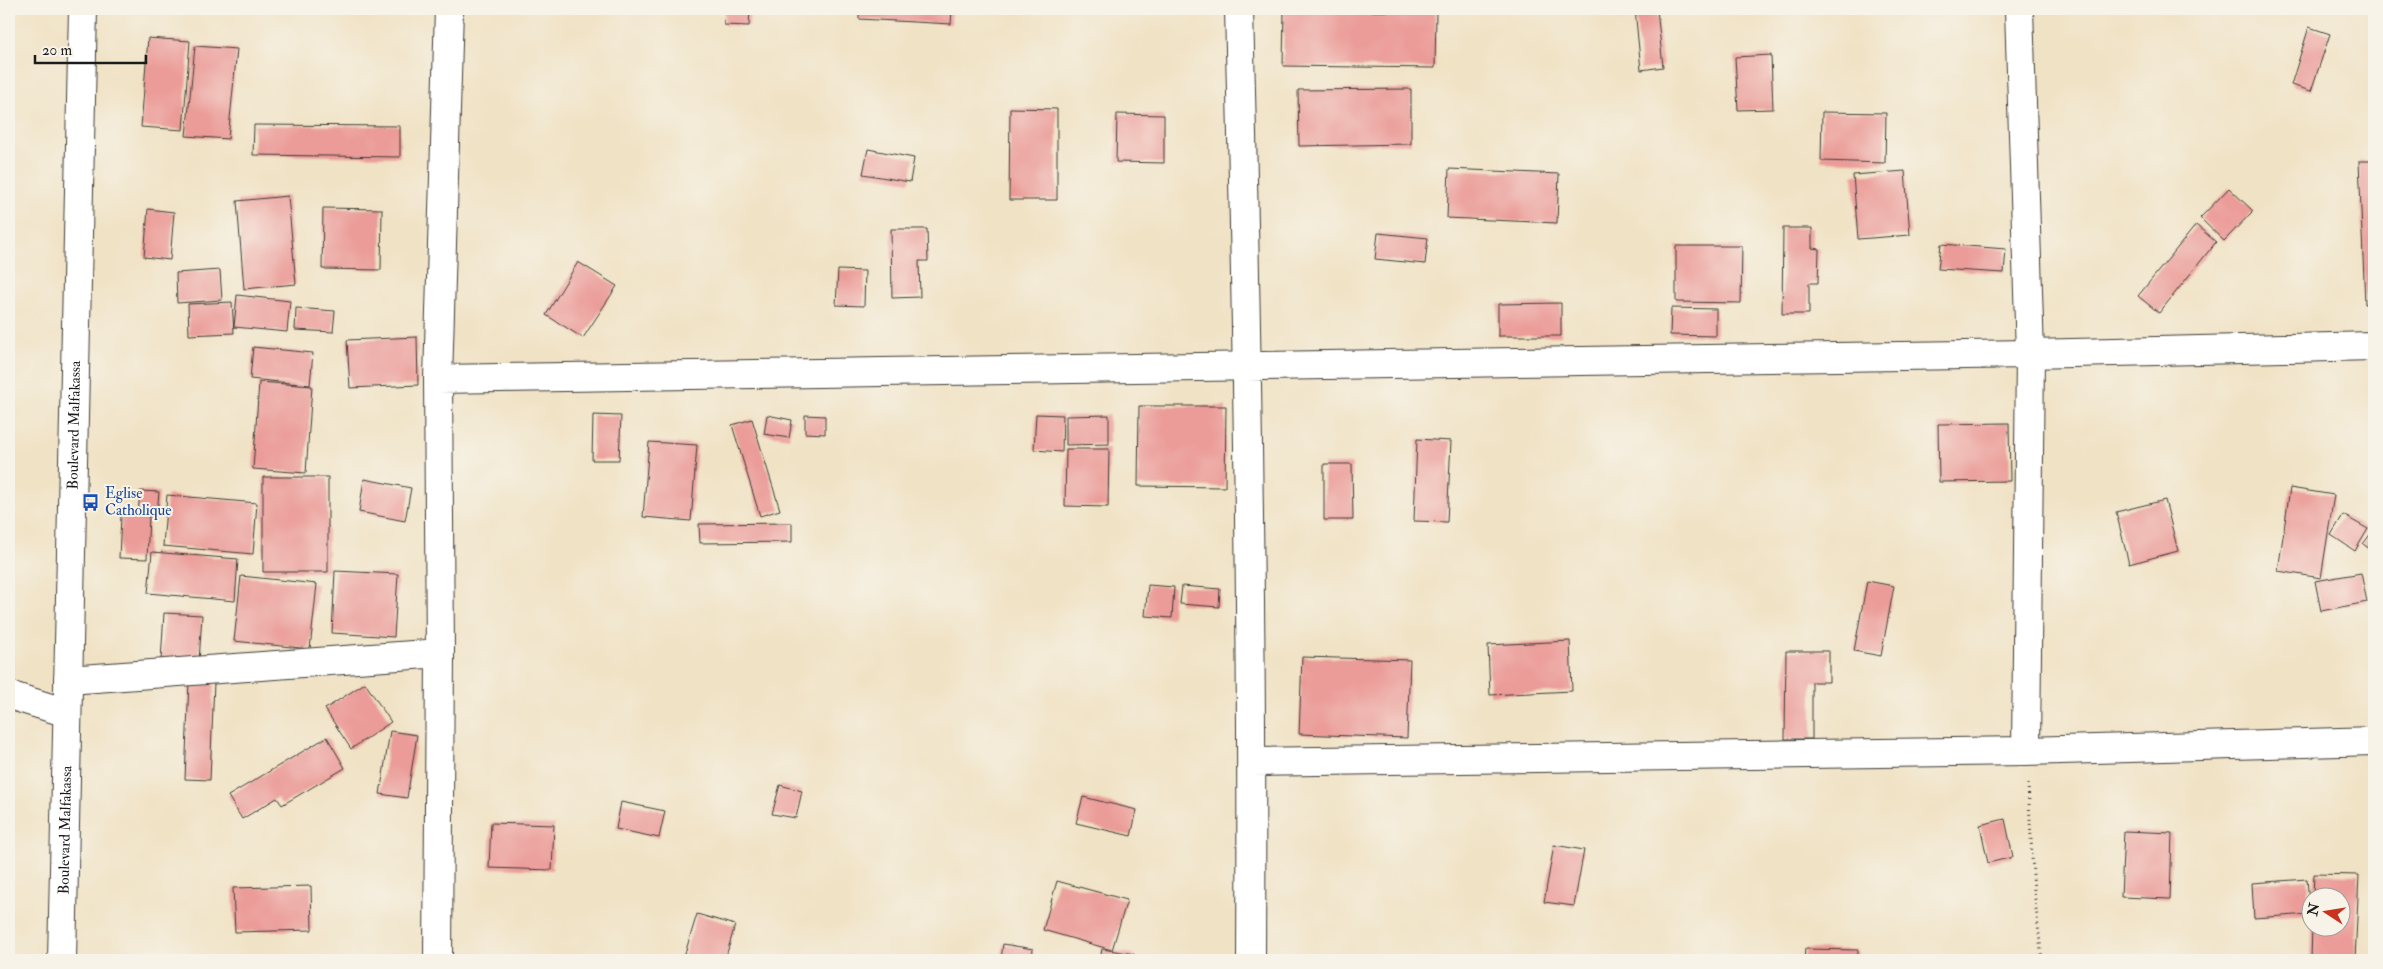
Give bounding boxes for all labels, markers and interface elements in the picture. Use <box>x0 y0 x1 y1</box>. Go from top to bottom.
scale bar <box>35 32 146 64</box>
text: 20 m <box>42 41 72 60</box>
street label: Boulevard Malfakassa <box>63 360 85 490</box>
place label: Eglise Catholique <box>105 484 172 520</box>
bus stop icon: Eglise Catholique <box>81 492 101 512</box>
street label: Boulevard Malfakassa <box>54 765 76 895</box>
north arrow <box>2300 886 2350 936</box>
text: N <box>2304 901 2323 918</box>

